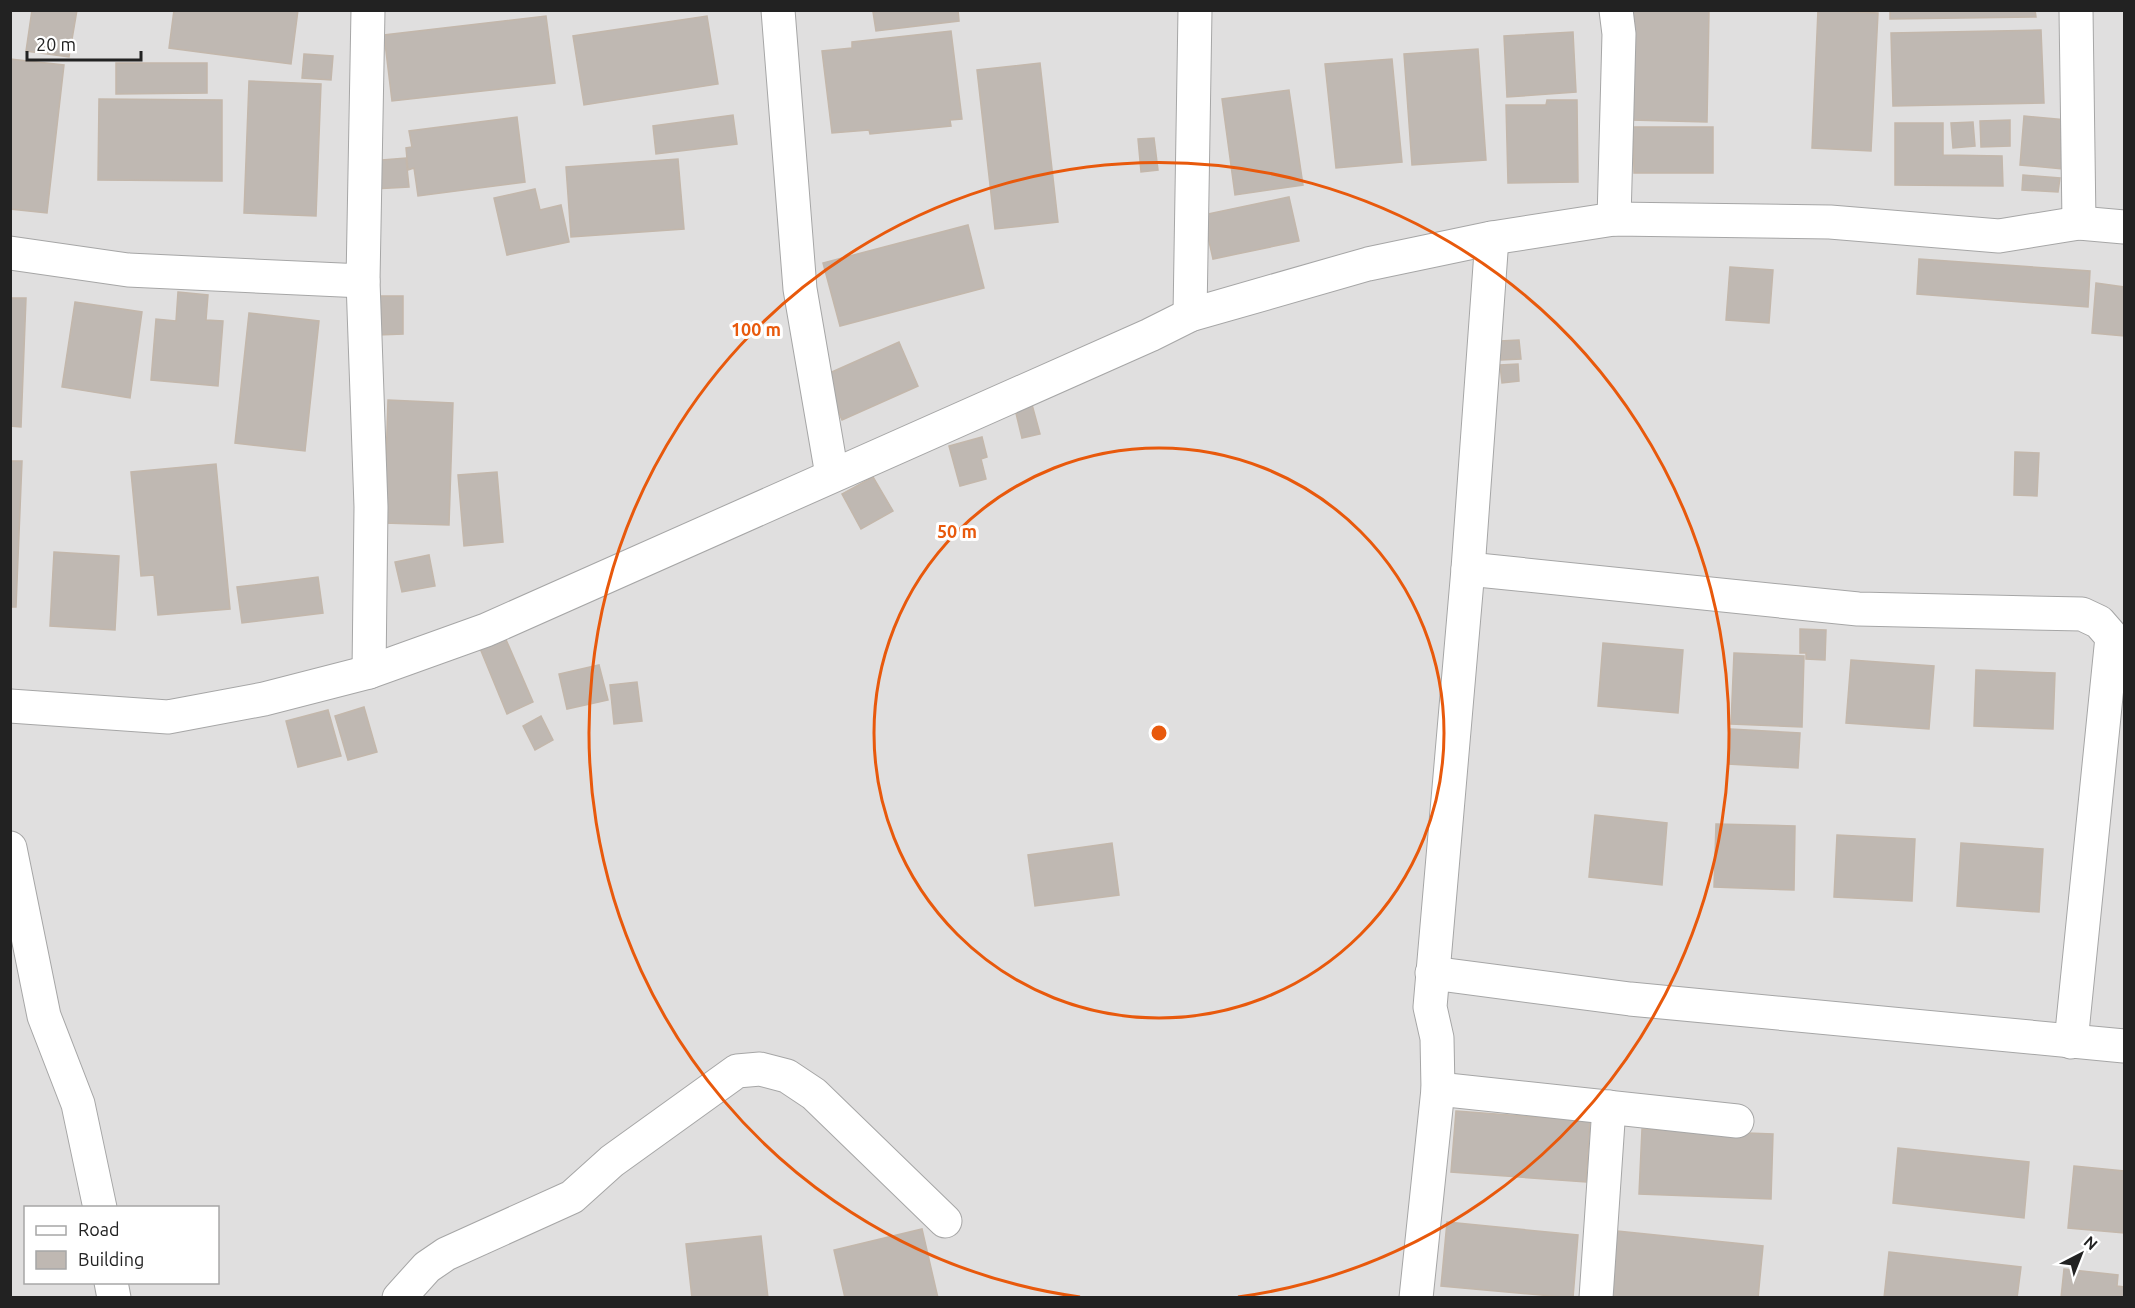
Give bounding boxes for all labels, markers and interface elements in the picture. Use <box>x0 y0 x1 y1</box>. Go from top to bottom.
scale bar <box>27 24 141 62</box>
text: 20 m <box>36 34 76 54</box>
text: 100 m <box>731 319 781 339</box>
text: 50 m <box>937 521 977 541</box>
centre of rings <box>1149 723 1169 743</box>
legend <box>24 1206 219 1284</box>
text: Road <box>78 1219 120 1239</box>
north arrow <box>2051 1224 2111 1284</box>
text: N <box>2081 1232 2101 1254</box>
text: Building <box>78 1249 144 1269</box>

